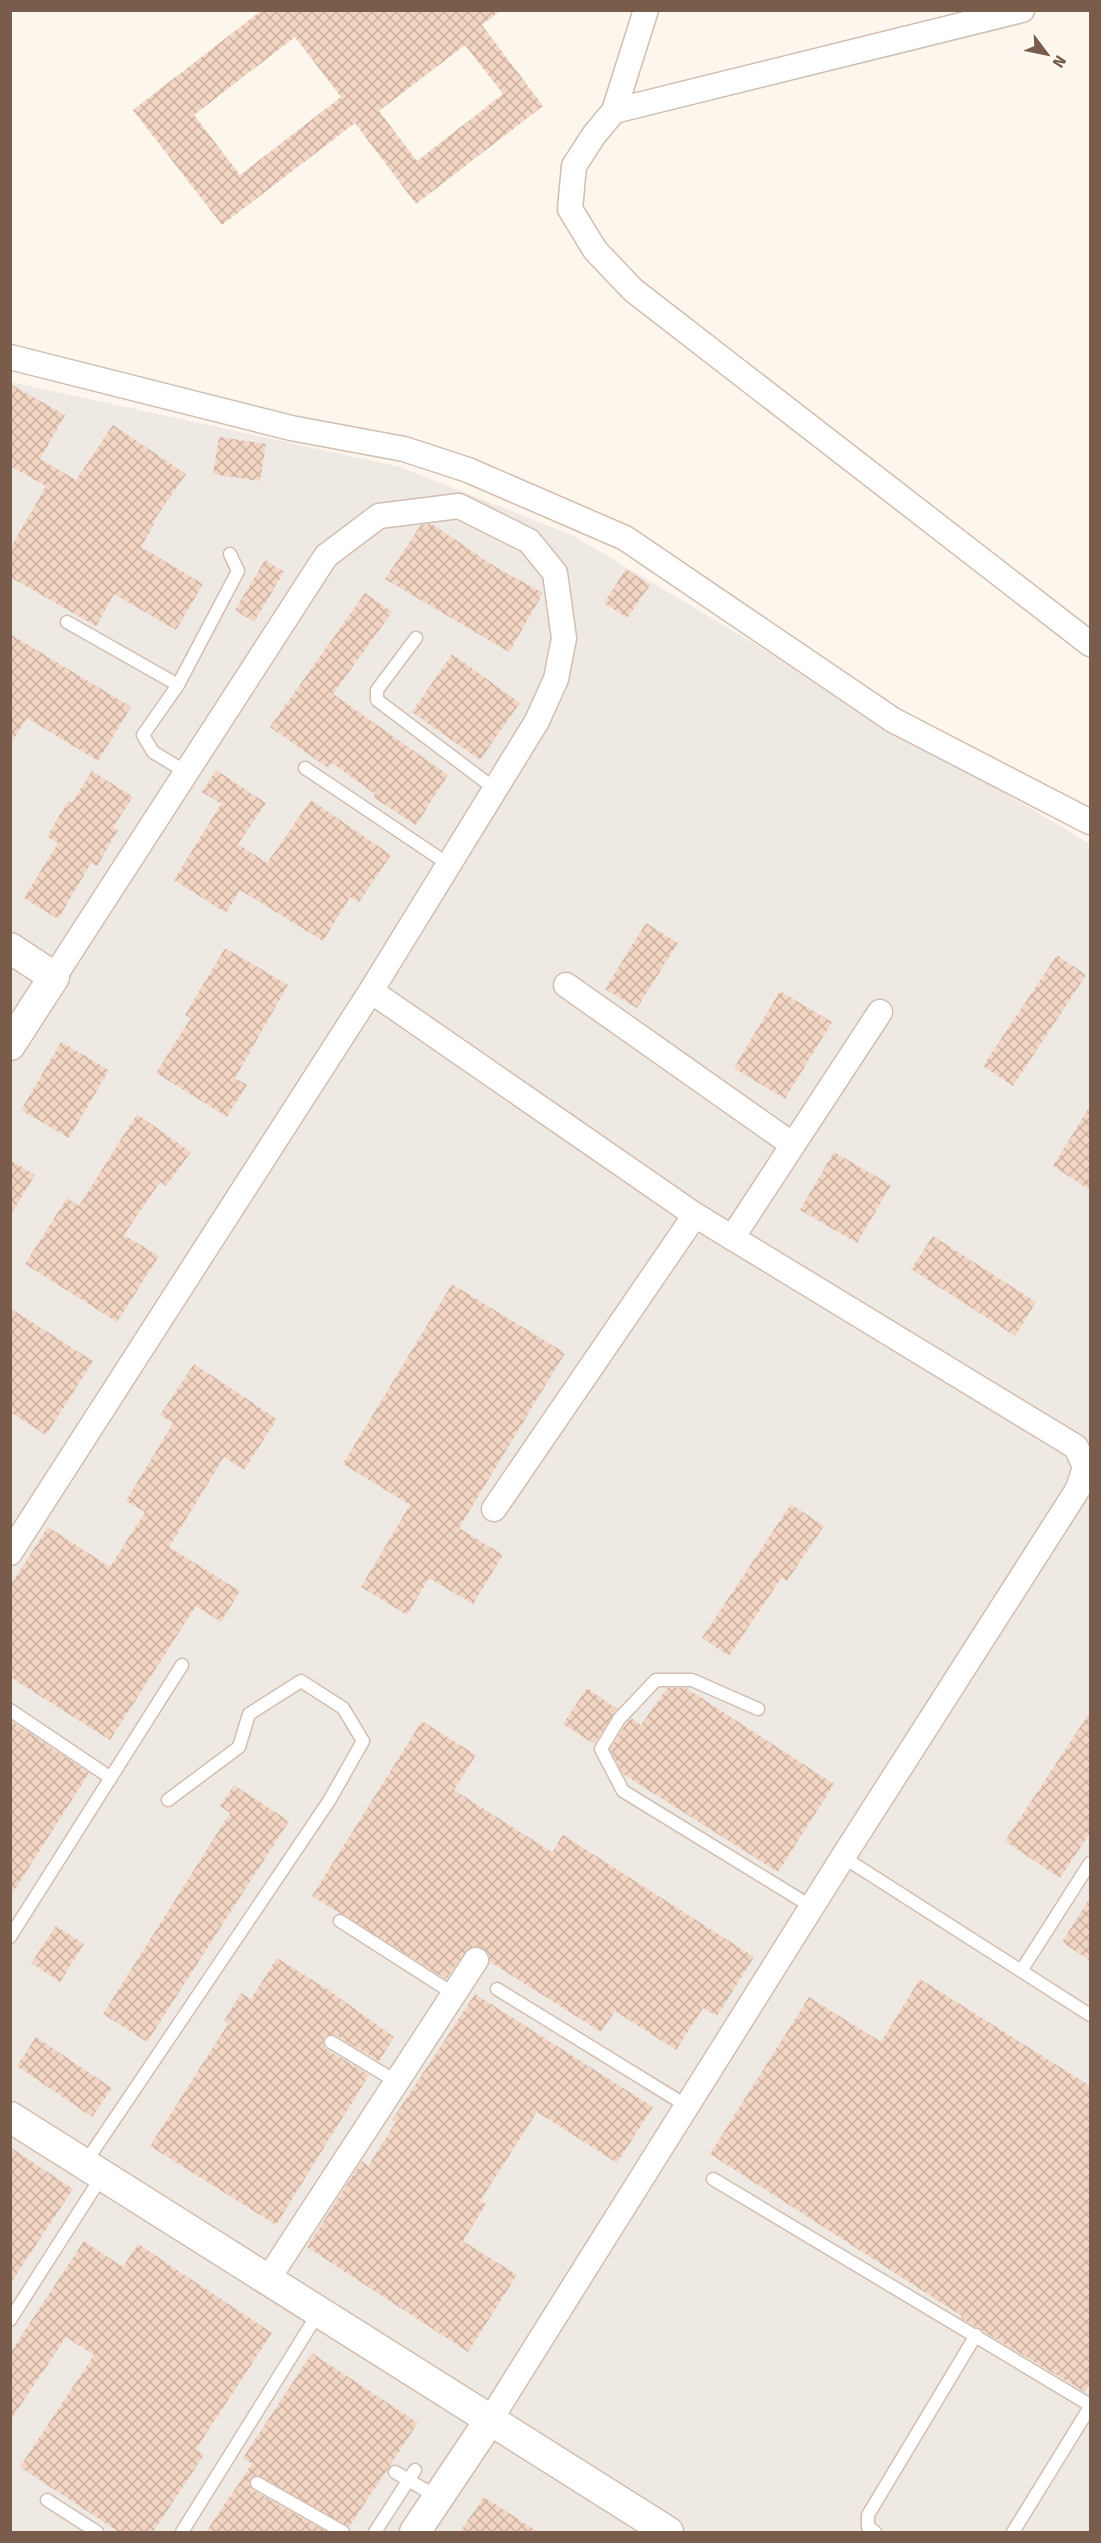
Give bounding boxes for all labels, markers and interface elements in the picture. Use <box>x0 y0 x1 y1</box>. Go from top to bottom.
north arrow <box>1017 24 1077 84</box>
text: N <box>1048 52 1070 71</box>

